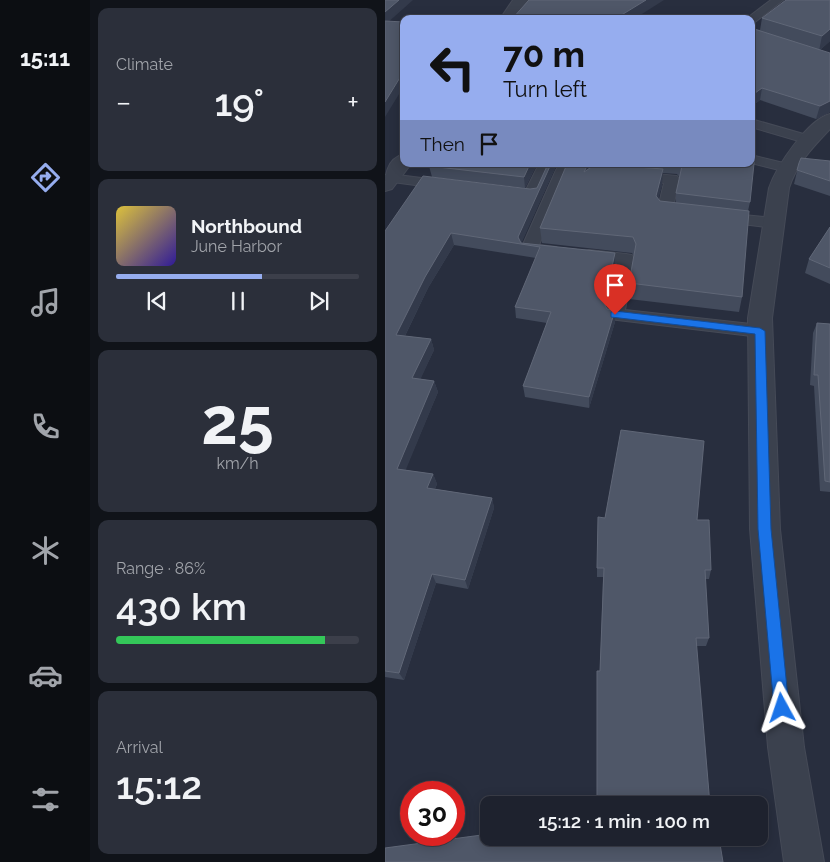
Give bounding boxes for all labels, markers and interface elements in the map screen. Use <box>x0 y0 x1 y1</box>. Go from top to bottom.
text: 70 m <box>503 34 585 75</box>
icon: left <box>420 35 485 100</box>
text: 15:11 <box>20 45 70 71</box>
text: Climate <box>116 55 173 74</box>
text: Turn left <box>503 76 587 102</box>
text: 19° <box>214 80 264 125</box>
text: − <box>116 86 131 119</box>
text: + <box>347 86 359 119</box>
icon: arrive <box>475 130 503 158</box>
text: Then <box>420 133 465 155</box>
icon: directions <box>28 160 63 195</box>
text: Northbound <box>191 215 302 237</box>
text: June Harbor <box>191 237 282 256</box>
pin <box>594 264 636 315</box>
icon: arrive <box>601 271 629 299</box>
icon: music <box>28 285 63 320</box>
icon: previous <box>143 287 171 315</box>
icon: pause <box>224 287 252 315</box>
icon: next <box>305 287 333 315</box>
text: 25 <box>201 383 274 459</box>
icon: phone <box>28 409 63 444</box>
text: km/h <box>216 454 259 473</box>
icon: climate <box>28 533 63 568</box>
text: Range · 86% <box>116 559 205 578</box>
text: 430 km <box>116 584 247 629</box>
icon: car <box>28 658 63 693</box>
position arrow <box>755 681 807 733</box>
text: Arrival <box>116 738 163 757</box>
text: 15:12 <box>116 763 202 808</box>
speed limit sign: 30 <box>400 781 465 846</box>
icon: filters <box>28 782 63 817</box>
text: 15:12 · 1 min · 100 m <box>538 810 710 832</box>

